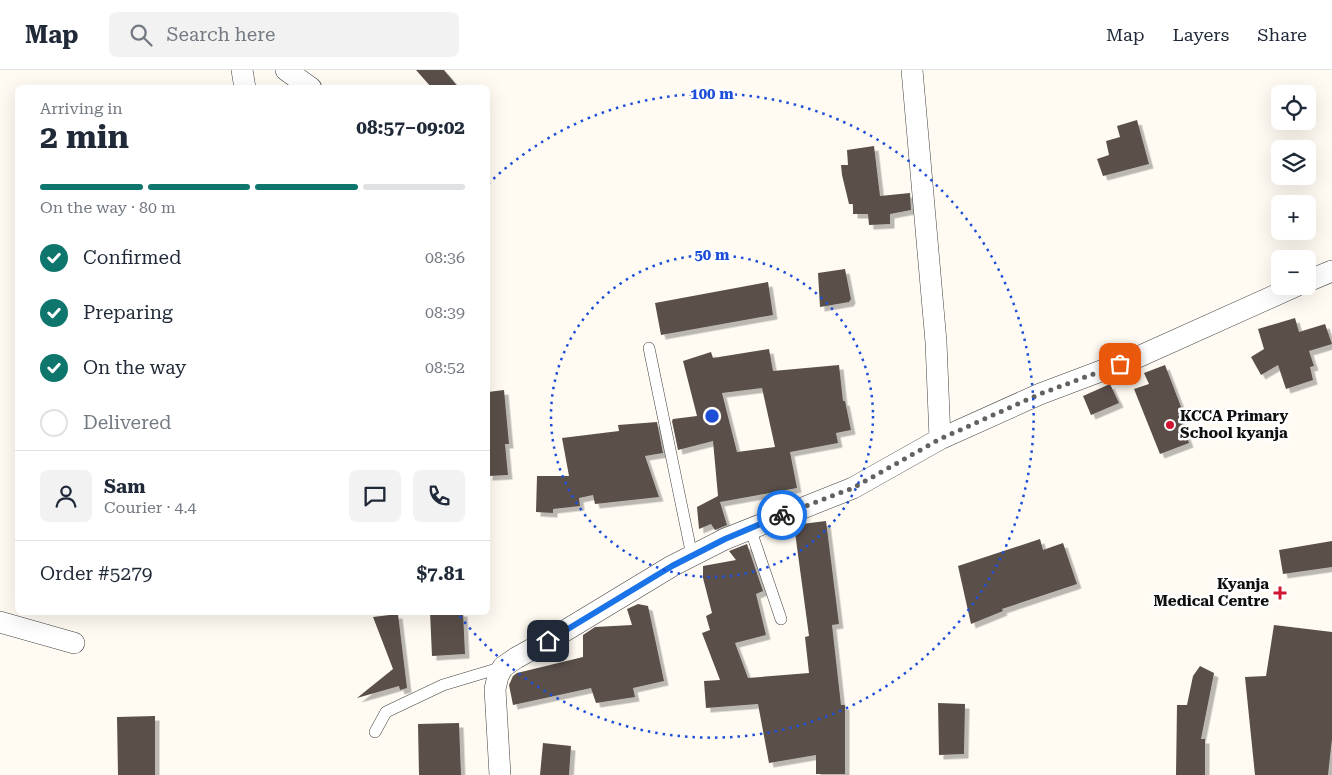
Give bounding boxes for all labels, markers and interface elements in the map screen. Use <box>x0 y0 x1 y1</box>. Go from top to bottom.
search box <box>109 12 459 57</box>
text: Map <box>25 21 79 49</box>
icon: search <box>127 21 155 49</box>
text: Search here <box>167 23 275 46</box>
text: Map <box>1106 24 1145 45</box>
text: Layers <box>1173 24 1229 45</box>
text: Share <box>1257 24 1307 45</box>
text: 100 m <box>690 85 734 103</box>
map controls <box>1271 85 1316 295</box>
button: locate <box>1271 85 1316 130</box>
text: Arriving in <box>40 99 123 118</box>
text: 08:57–09:02 <box>356 116 465 139</box>
text: 2 min <box>40 118 129 156</box>
button: layers <box>1271 140 1316 185</box>
button: + <box>1271 195 1316 240</box>
text: On the way · 80 m <box>40 198 176 217</box>
icon: check <box>40 244 68 272</box>
text: Confirmed <box>83 246 181 269</box>
text: 50 m <box>694 246 730 264</box>
text: 08:36 <box>425 248 465 267</box>
button: − <box>1271 250 1316 295</box>
icon: check <box>40 299 68 327</box>
text: Preparing <box>83 301 173 324</box>
text: 08:39 <box>425 303 465 322</box>
pin <box>1099 343 1141 385</box>
icon: bag <box>1106 350 1134 378</box>
icon: check <box>40 354 68 382</box>
text: On the way <box>83 356 186 379</box>
text: 08:52 <box>425 358 465 377</box>
centre of rings <box>703 407 721 425</box>
place label: KCCA Primary School kyanja <box>1180 407 1288 442</box>
text: Delivered <box>83 411 171 434</box>
marker: KCCA Primary School kyanja <box>1164 419 1176 431</box>
button: person <box>40 470 92 522</box>
button: chat <box>349 470 401 522</box>
button: phone <box>413 470 465 522</box>
text: Sam <box>104 475 146 498</box>
courier <box>757 490 807 540</box>
text: Courier · 4.4 <box>104 498 197 517</box>
icon: bike <box>768 501 796 529</box>
text: Order #5279 <box>40 562 152 585</box>
text: $7.81 <box>416 562 465 585</box>
place label: Kyanja Medical Centre <box>1153 575 1269 610</box>
marker: Kyanja Medical Centre <box>1273 586 1287 600</box>
pin <box>527 620 569 662</box>
icon: home <box>534 627 562 655</box>

